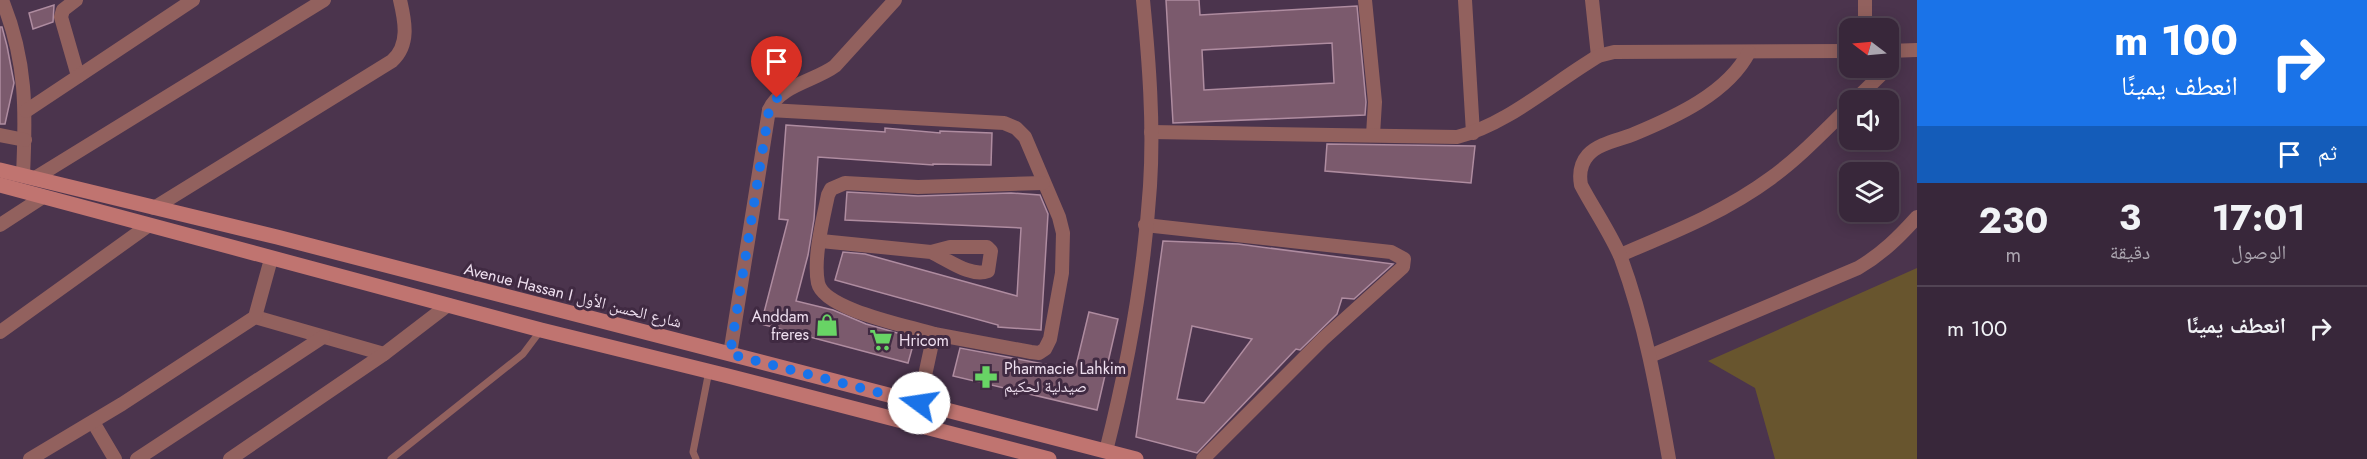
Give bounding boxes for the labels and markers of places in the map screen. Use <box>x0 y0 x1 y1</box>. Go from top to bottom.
pin <box>751 36 802 98</box>
place label: Anddam freres <box>752 305 809 346</box>
shop icon: Anddam freres <box>814 312 840 338</box>
supermarket icon: Hricom <box>868 327 894 353</box>
place label: Hricom <box>899 329 949 352</box>
place label: Pharmacie Lahkim صيدلية لحكيم <box>1004 357 1126 398</box>
pharmacy icon: Pharmacie Lahkim صيدلية لحكيم <box>973 364 999 390</box>

